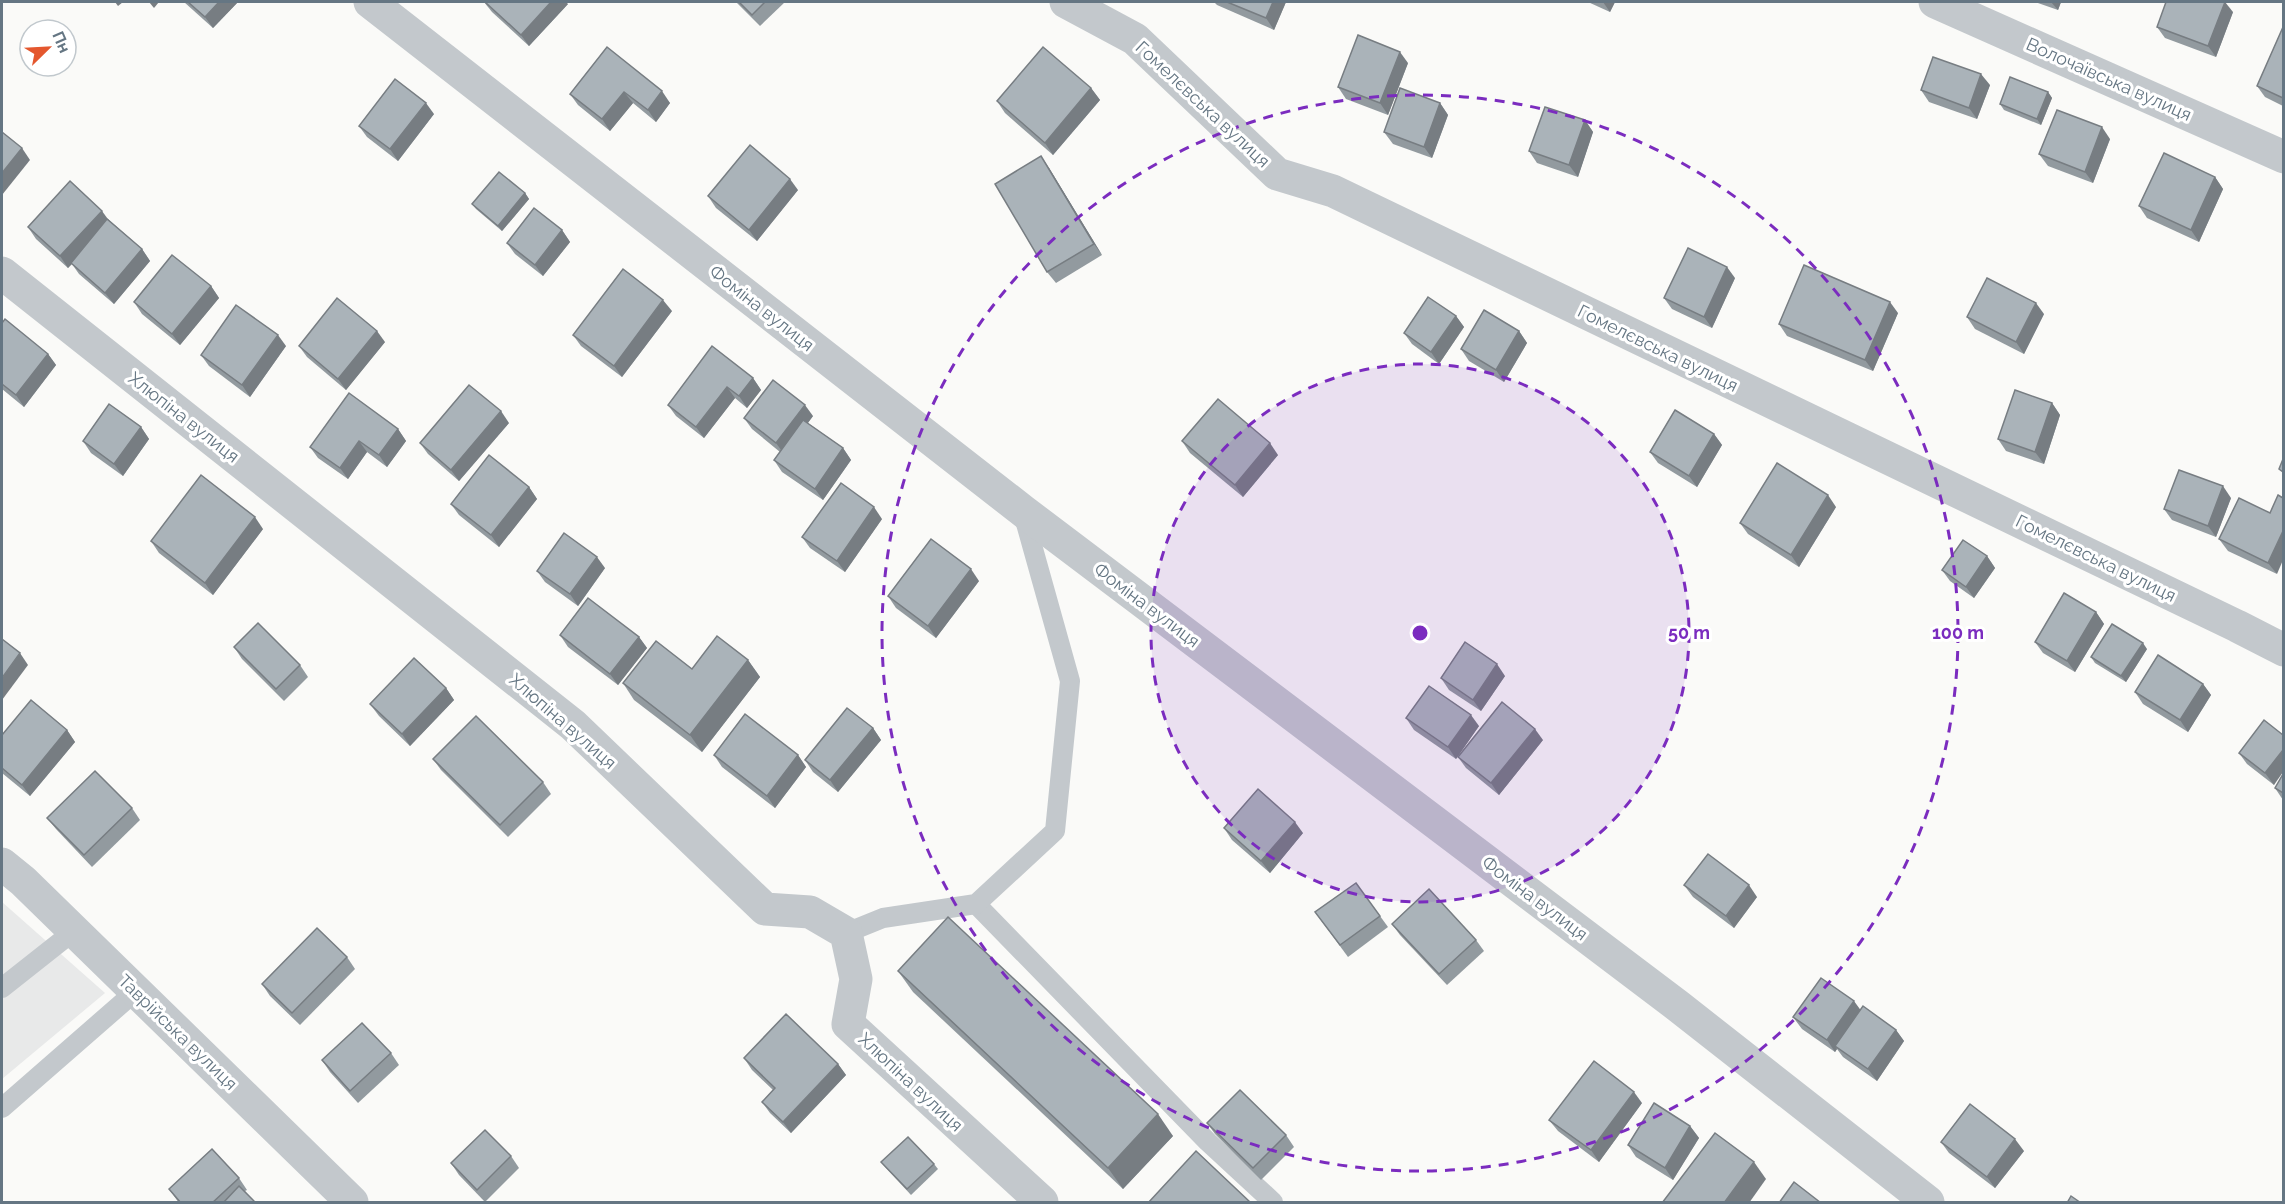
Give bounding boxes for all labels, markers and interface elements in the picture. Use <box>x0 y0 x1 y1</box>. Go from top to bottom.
north arrow <box>18 18 78 78</box>
text: Пн <box>48 29 74 56</box>
street label: Волочаївська вулиця <box>2023 33 2195 125</box>
street label: Гомелєвська вулиця <box>1132 36 1274 172</box>
street label: Фоміна вулиця <box>706 261 818 355</box>
street label: Гомелєвська вулиця <box>1574 300 1742 396</box>
street label: Хлюпіна вулиця <box>124 367 244 467</box>
street label: Гомелєвська вулиця <box>2012 510 2180 606</box>
street label: Фоміна вулиця <box>1090 558 1204 652</box>
text: 50 m <box>1668 622 1710 643</box>
text: 100 m <box>1932 622 1984 643</box>
centre of rings <box>1410 623 1430 643</box>
street label: Хлюпіна вулиця <box>505 669 621 773</box>
street label: Фоміна вулиця <box>1478 851 1592 945</box>
street label: Таврійська вулиця <box>114 970 242 1094</box>
street label: Хлюпіна вулиця <box>855 1028 967 1136</box>

